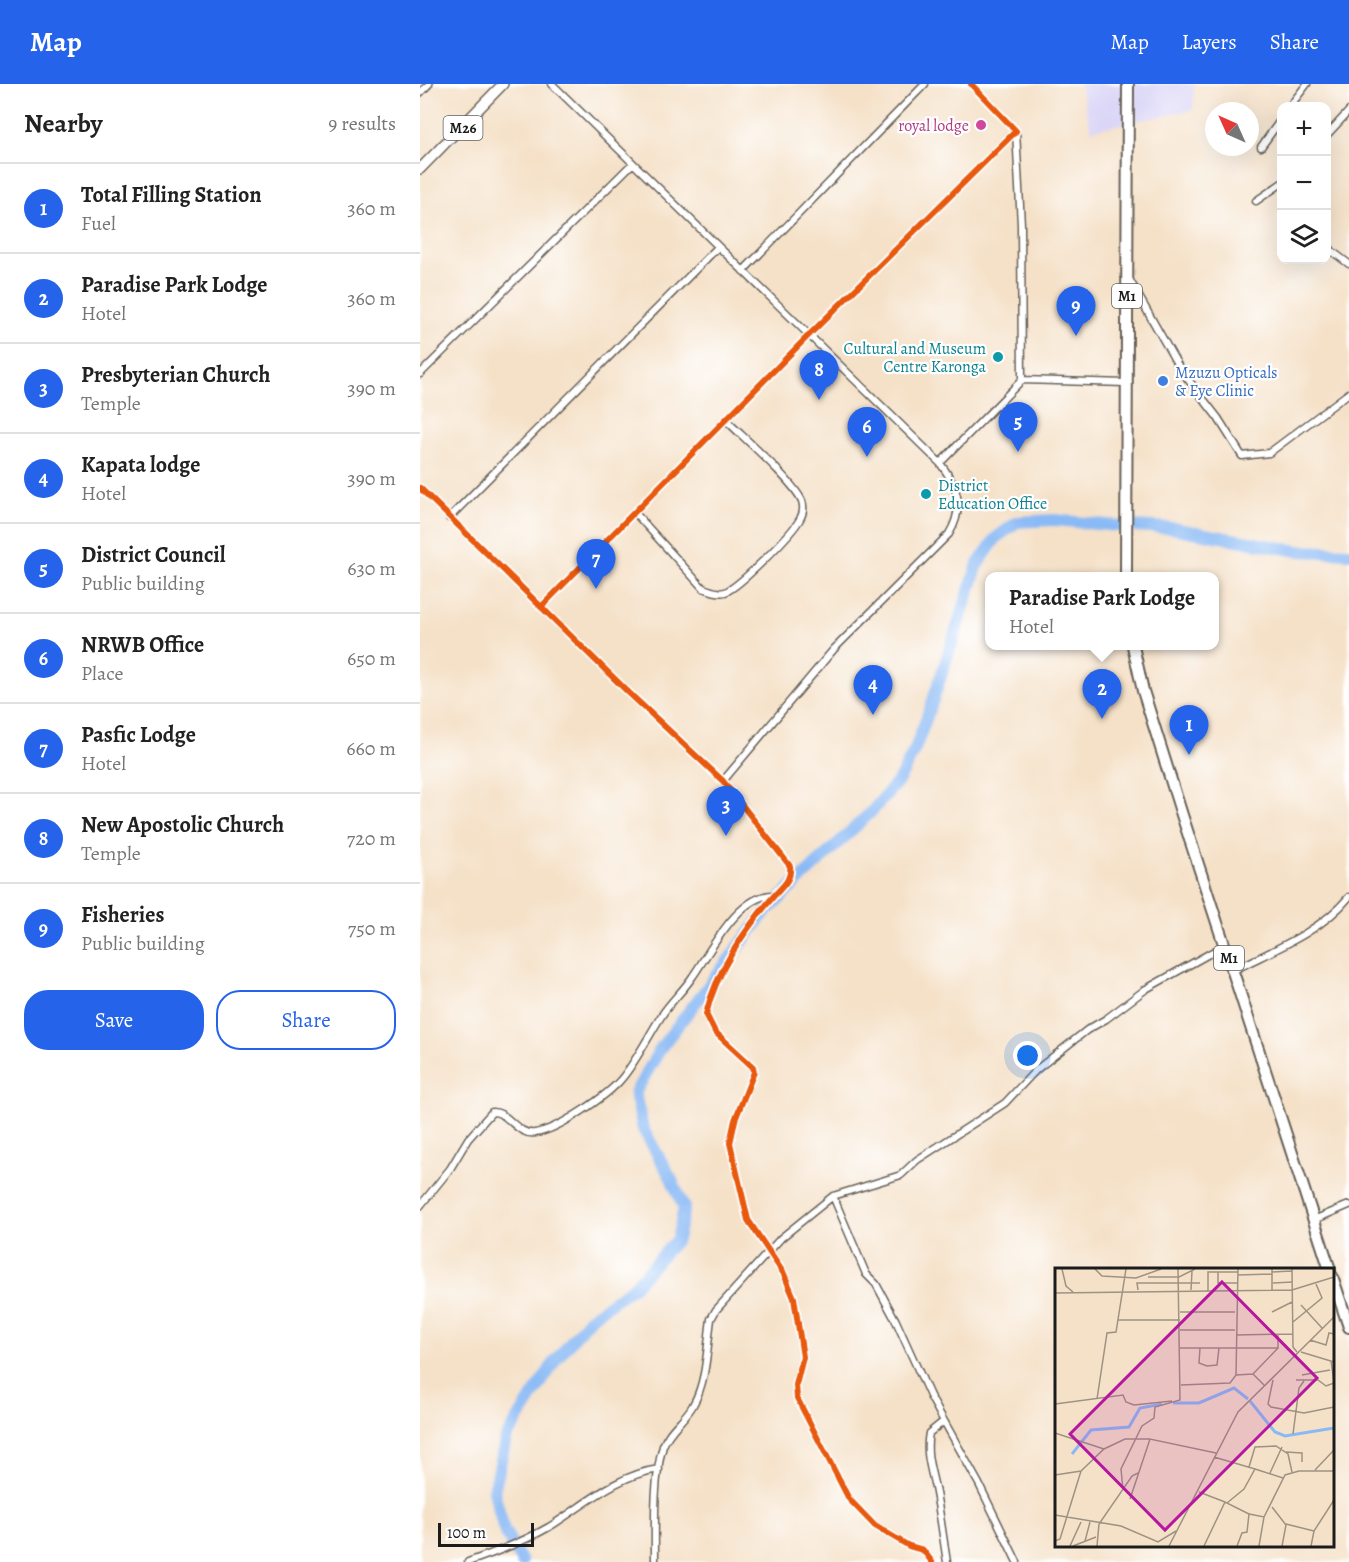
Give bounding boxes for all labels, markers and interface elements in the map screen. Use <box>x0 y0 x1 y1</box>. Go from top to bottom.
text: Map <box>30 23 82 61</box>
text: Map <box>1110 28 1149 56</box>
text: Layers <box>1182 28 1237 56</box>
text: Share <box>1270 28 1319 56</box>
north arrow <box>1205 102 1259 156</box>
map controls <box>1277 102 1331 264</box>
button: + <box>1277 102 1331 156</box>
text: Nearby <box>24 106 103 141</box>
text: 9 results <box>328 110 396 137</box>
place label: royal lodge <box>898 115 969 137</box>
road number: M26 <box>444 116 483 140</box>
marker: royal lodge <box>974 118 988 132</box>
button: − <box>1277 156 1331 210</box>
text: Total Filling Station <box>81 180 262 210</box>
text: 1 <box>40 195 47 222</box>
text: 360 m <box>347 195 396 222</box>
text: Fuel <box>81 210 116 237</box>
button: layers <box>1277 210 1331 264</box>
text: Paradise Park Lodge <box>81 270 268 300</box>
road number: M1 <box>1112 284 1142 308</box>
text: 2 <box>39 285 48 312</box>
text: 360 m <box>347 285 396 312</box>
pin: 9 <box>1056 286 1096 336</box>
text: Hotel <box>81 300 126 327</box>
place label: Cultural and Museum Centre Karonga <box>844 338 987 378</box>
pin: 8 <box>800 350 838 400</box>
marker: Cultural and Museum Centre Karonga <box>991 350 1005 364</box>
text: Presbyterian Church <box>81 360 270 390</box>
place label: Mzuzu Opticals & Eye Clinic <box>1175 362 1277 402</box>
marker: Mzuzu Opticals & Eye Clinic <box>1156 374 1170 388</box>
text: 3 <box>39 375 48 402</box>
text: 390 m <box>347 375 396 402</box>
text: Temple <box>81 390 141 417</box>
pin: 5 <box>998 402 1038 452</box>
pin: 6 <box>848 408 886 457</box>
text: Kapata lodge <box>81 450 200 480</box>
text: 4 <box>39 465 48 492</box>
text: 390 m <box>347 465 396 492</box>
place label: District Education Office <box>938 475 1047 515</box>
text: Hotel <box>81 480 126 507</box>
marker: District Education Office <box>919 487 933 501</box>
text: District Council <box>81 540 226 570</box>
pin: 7 <box>576 540 615 589</box>
text: 5 <box>39 555 48 582</box>
text: 630 m <box>347 555 396 582</box>
text: Public building <box>81 570 205 597</box>
popup <box>985 572 1219 650</box>
text: Paradise Park Lodge <box>1009 583 1195 613</box>
text: Hotel <box>1009 613 1054 640</box>
text: NRWB Office <box>81 630 204 660</box>
text: 6 <box>39 645 48 672</box>
text: 650 m <box>347 645 396 672</box>
text: Place <box>81 660 123 687</box>
pin: 4 <box>854 666 892 715</box>
pin: 2 <box>1082 670 1122 719</box>
pin: 1 <box>1170 706 1208 755</box>
text: Pasfic Lodge <box>81 720 196 750</box>
text: 7 <box>39 735 48 762</box>
text: 660 m <box>346 735 396 762</box>
text: Hotel <box>81 750 126 777</box>
pin: 3 <box>706 786 746 836</box>
text: New Apostolic Church <box>81 810 284 840</box>
text: 8 <box>39 825 48 852</box>
text: 720 m <box>347 825 396 852</box>
text: Temple <box>81 840 141 867</box>
text: Fisheries <box>81 900 164 930</box>
text: 9 <box>39 915 48 942</box>
text: 750 m <box>348 915 396 942</box>
text: Public building <box>81 930 205 957</box>
road number: M1 <box>1214 946 1244 970</box>
button: Save <box>24 990 204 1050</box>
button: Share <box>216 990 396 1050</box>
your location <box>1013 1041 1042 1070</box>
inset map <box>1055 1268 1334 1547</box>
scale bar <box>438 1520 534 1548</box>
text: 100 m <box>447 1522 486 1544</box>

